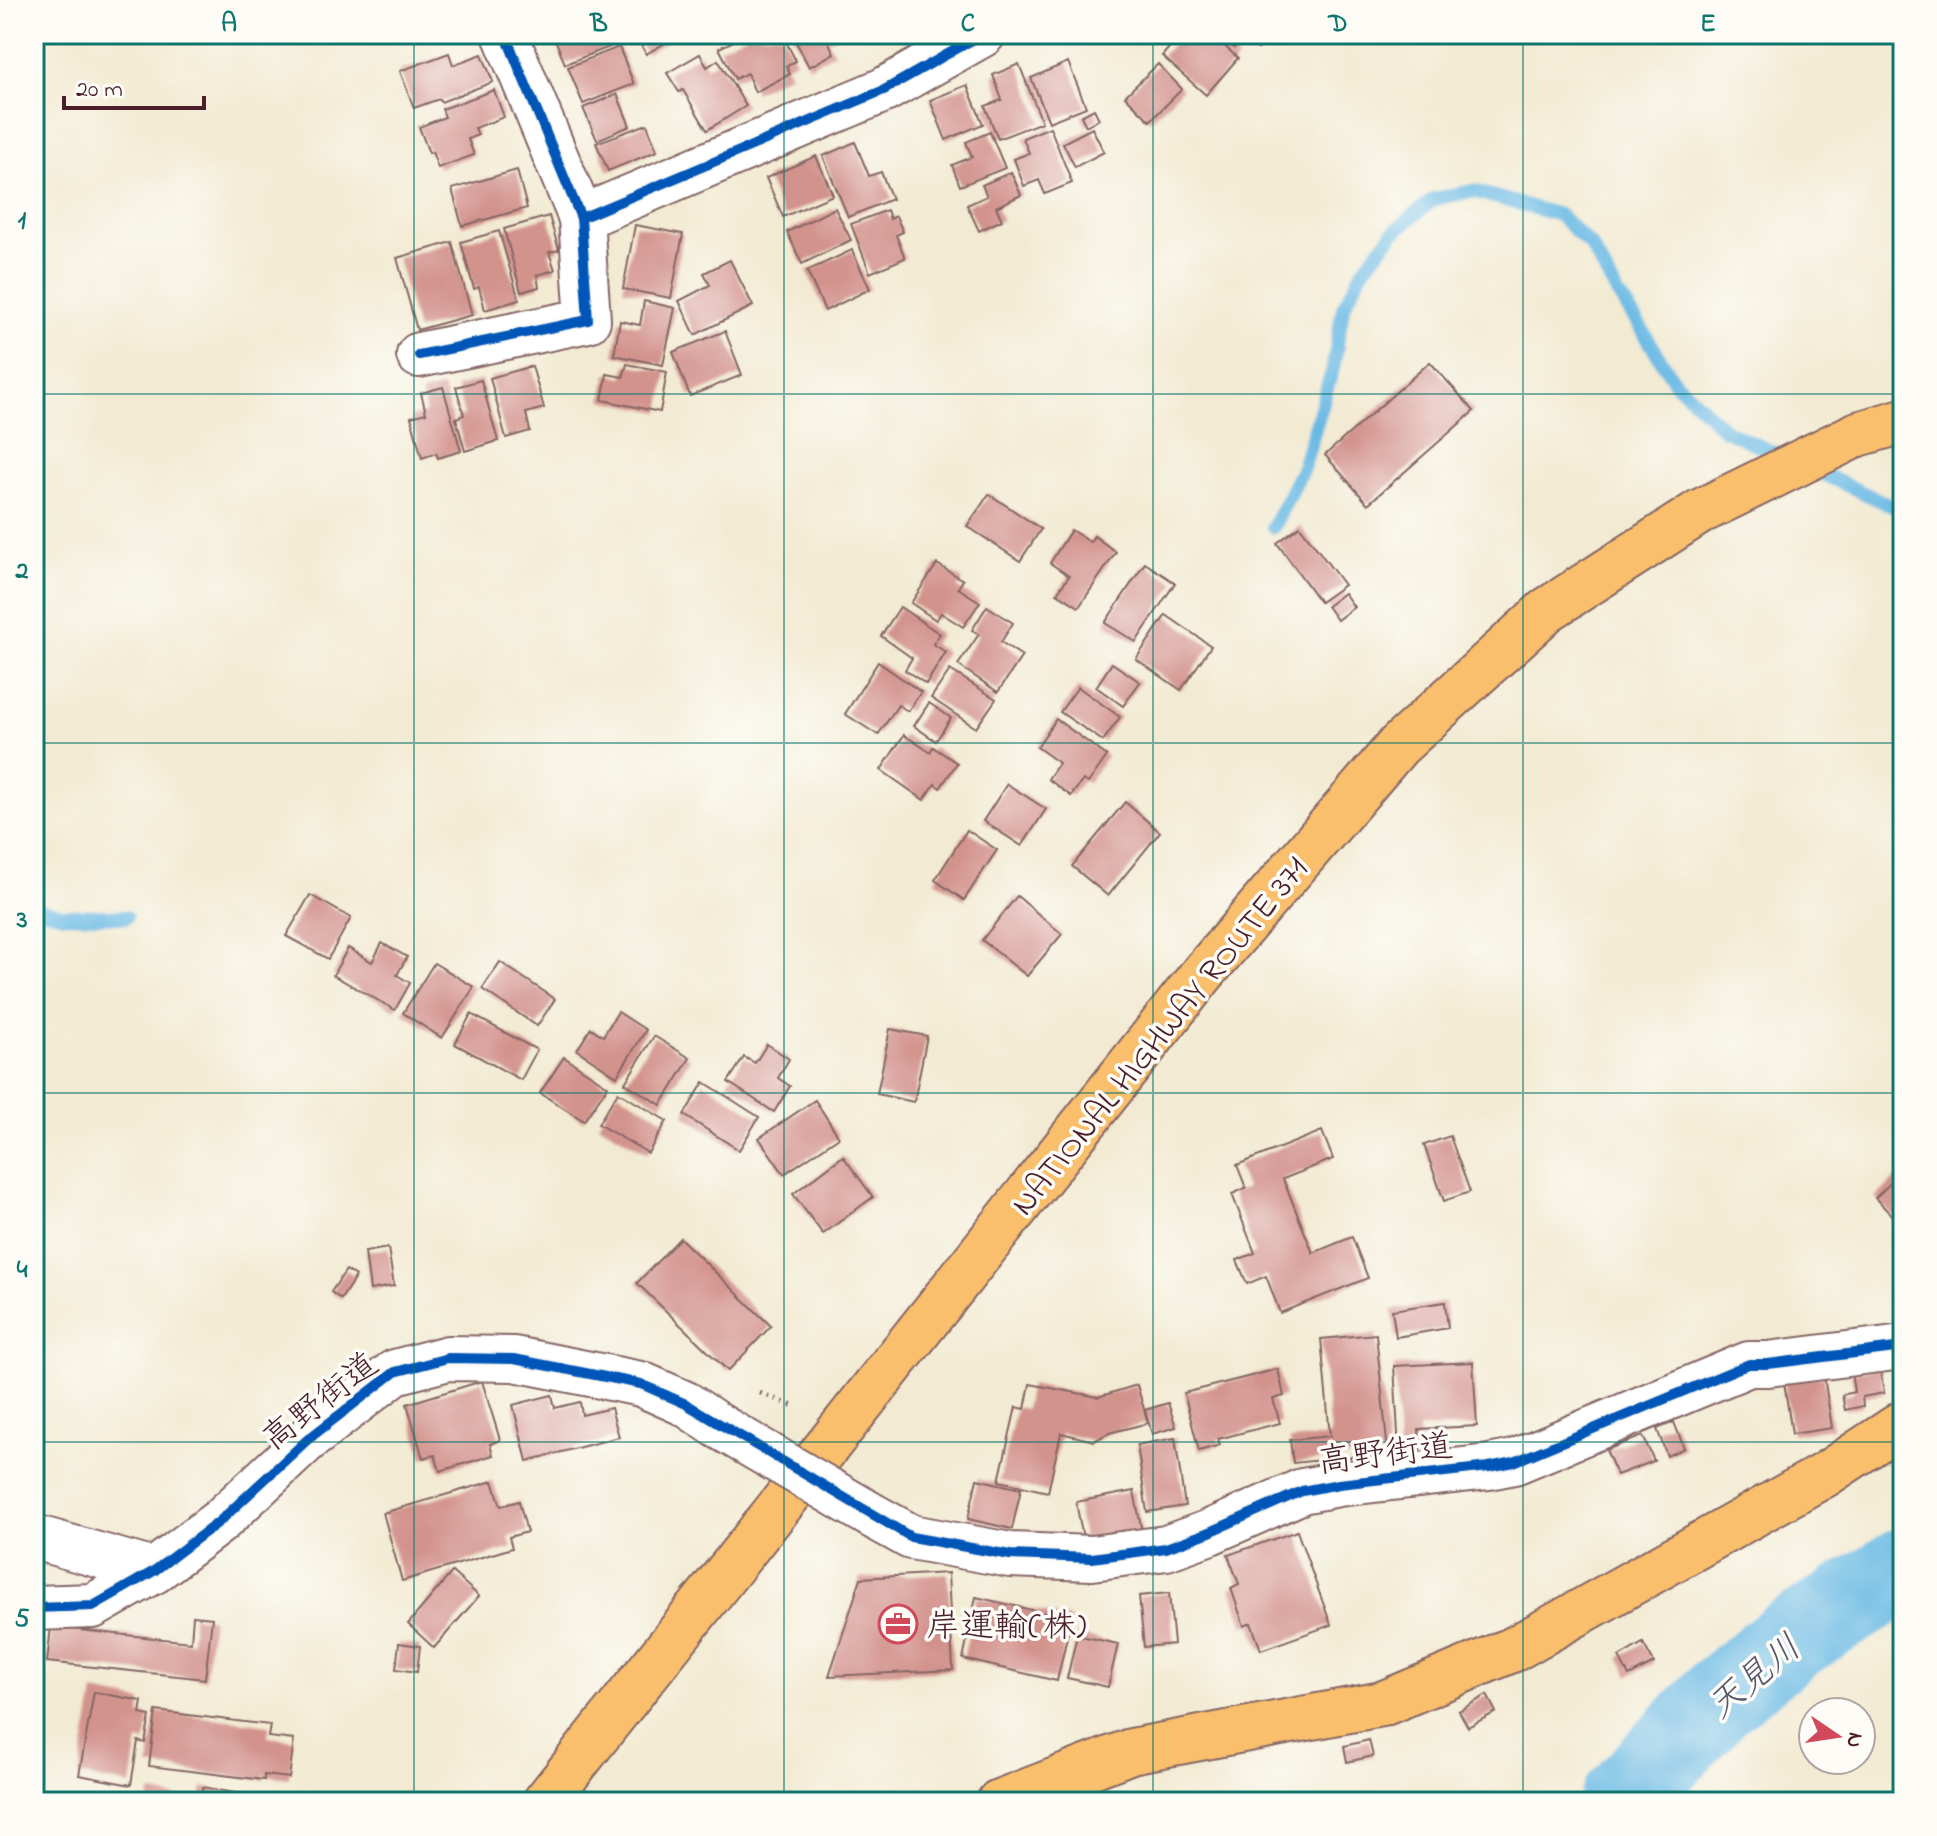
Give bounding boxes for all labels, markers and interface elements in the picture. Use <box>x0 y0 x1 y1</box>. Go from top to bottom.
text: A <box>221 6 237 44</box>
text: B <box>589 6 608 44</box>
text: C <box>961 6 975 44</box>
text: D <box>1327 6 1348 44</box>
text: E <box>1700 6 1716 44</box>
scale bar <box>64 60 204 110</box>
text: 20 m <box>76 73 123 108</box>
text: 1 <box>18 203 27 241</box>
text: 2 <box>15 553 29 591</box>
street label: NATIONAL HIGHWAY ROUTE 371 <box>1000 847 1322 1228</box>
text: 3 <box>16 902 28 940</box>
text: 4 <box>17 1252 28 1290</box>
street label: 高野街道 <box>252 1342 390 1465</box>
street label: 高野街道 <box>1315 1423 1456 1489</box>
text: 5 <box>15 1601 30 1639</box>
office icon: 岸運輸(株) <box>877 1603 919 1645</box>
place label: 岸運輸(株) <box>926 1603 1086 1653</box>
water label: 天見川 <box>1697 1623 1814 1733</box>
north arrow <box>1797 1696 1877 1776</box>
text: N <box>1836 1729 1871 1751</box>

